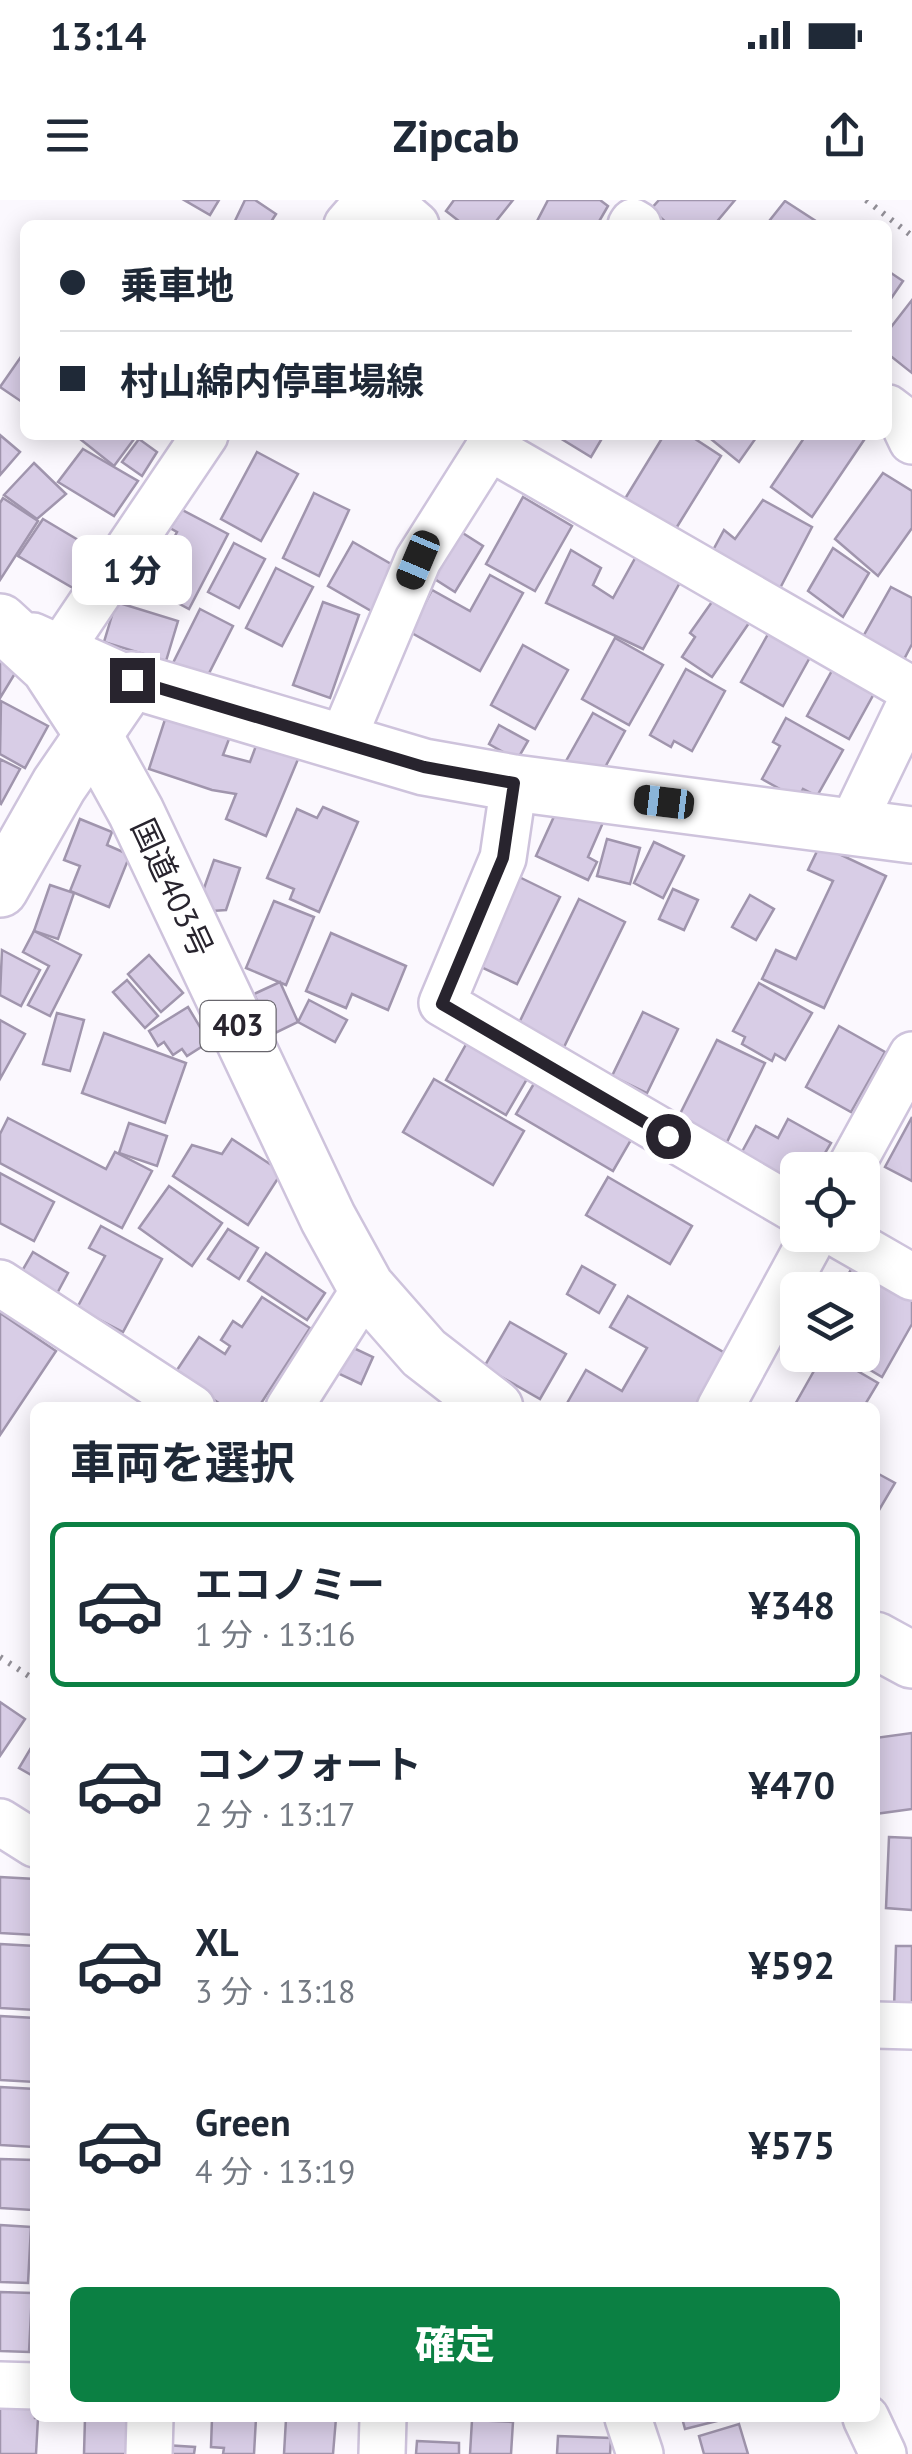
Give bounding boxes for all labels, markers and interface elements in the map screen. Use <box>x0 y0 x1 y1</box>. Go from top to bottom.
text: 13:14 <box>50 11 146 60</box>
text: Zipcab <box>393 106 519 164</box>
icon: menu <box>40 108 95 163</box>
icon: share <box>817 108 872 163</box>
text: 乗車地 <box>120 260 234 309</box>
text: 村山綿内停車場線 <box>120 356 424 405</box>
car <box>392 527 444 593</box>
callout: 1 分 <box>72 535 192 605</box>
text: 1 分 <box>103 549 161 591</box>
route end <box>110 658 155 703</box>
car <box>632 783 696 821</box>
street label: 国道403号 <box>123 811 223 964</box>
road number: 403 <box>200 1001 276 1051</box>
route start <box>646 1114 691 1159</box>
map controls <box>780 1152 880 1372</box>
button: locate <box>780 1152 880 1252</box>
button: layers <box>780 1272 880 1372</box>
text: 車両を選択 <box>70 1433 295 1491</box>
text: エコノミー <box>195 1559 385 1608</box>
icon: car <box>75 1560 165 1650</box>
text: ¥348 <box>749 1580 835 1629</box>
text: 1 分 · 13:16 <box>195 1613 355 1655</box>
text: コンフォート <box>195 1739 422 1788</box>
icon: car <box>75 1740 165 1830</box>
text: ¥470 <box>749 1760 835 1809</box>
text: 2 分 · 13:17 <box>195 1793 355 1835</box>
text: XL <box>195 1917 239 1966</box>
icon: car <box>75 1920 165 2010</box>
text: ¥592 <box>749 1940 835 1989</box>
text: 3 分 · 13:18 <box>195 1970 355 2012</box>
text: Green <box>195 2097 291 2146</box>
icon: car <box>75 2100 165 2190</box>
text: ¥575 <box>749 2120 835 2169</box>
text: 4 分 · 13:19 <box>195 2150 355 2192</box>
button: 確定 <box>70 2287 840 2402</box>

